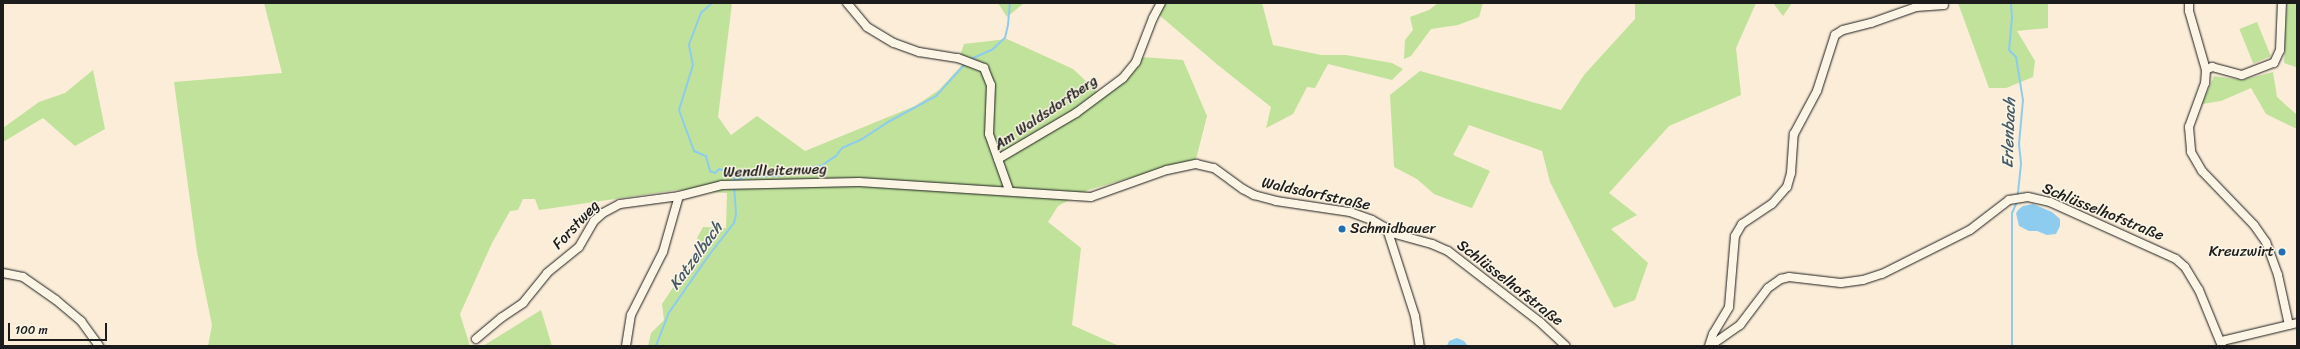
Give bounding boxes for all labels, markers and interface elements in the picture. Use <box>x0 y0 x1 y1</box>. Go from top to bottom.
street label: Am Waldsdorfberg <box>991 72 1101 154</box>
water label: Erlenbach <box>1998 98 2020 168</box>
street label: Wendlleitenweg <box>723 160 827 182</box>
street label: Waldsdorfstraße <box>1260 174 1372 214</box>
street label: Schlüsselhofstraße <box>2040 179 2166 245</box>
street label: Forstweg <box>549 197 603 253</box>
water label: Katzelbach <box>665 219 727 293</box>
place label: Schmidbauer <box>1350 220 1436 238</box>
marker: Schmidbauer <box>1337 224 1347 234</box>
street label: Schlüsselhofstraße <box>1454 236 1566 330</box>
place label: Kreuzwirt <box>2209 243 2274 261</box>
marker: Kreuzwirt <box>2277 247 2287 257</box>
scale bar <box>10 315 109 341</box>
text: 100 m <box>15 319 48 341</box>

